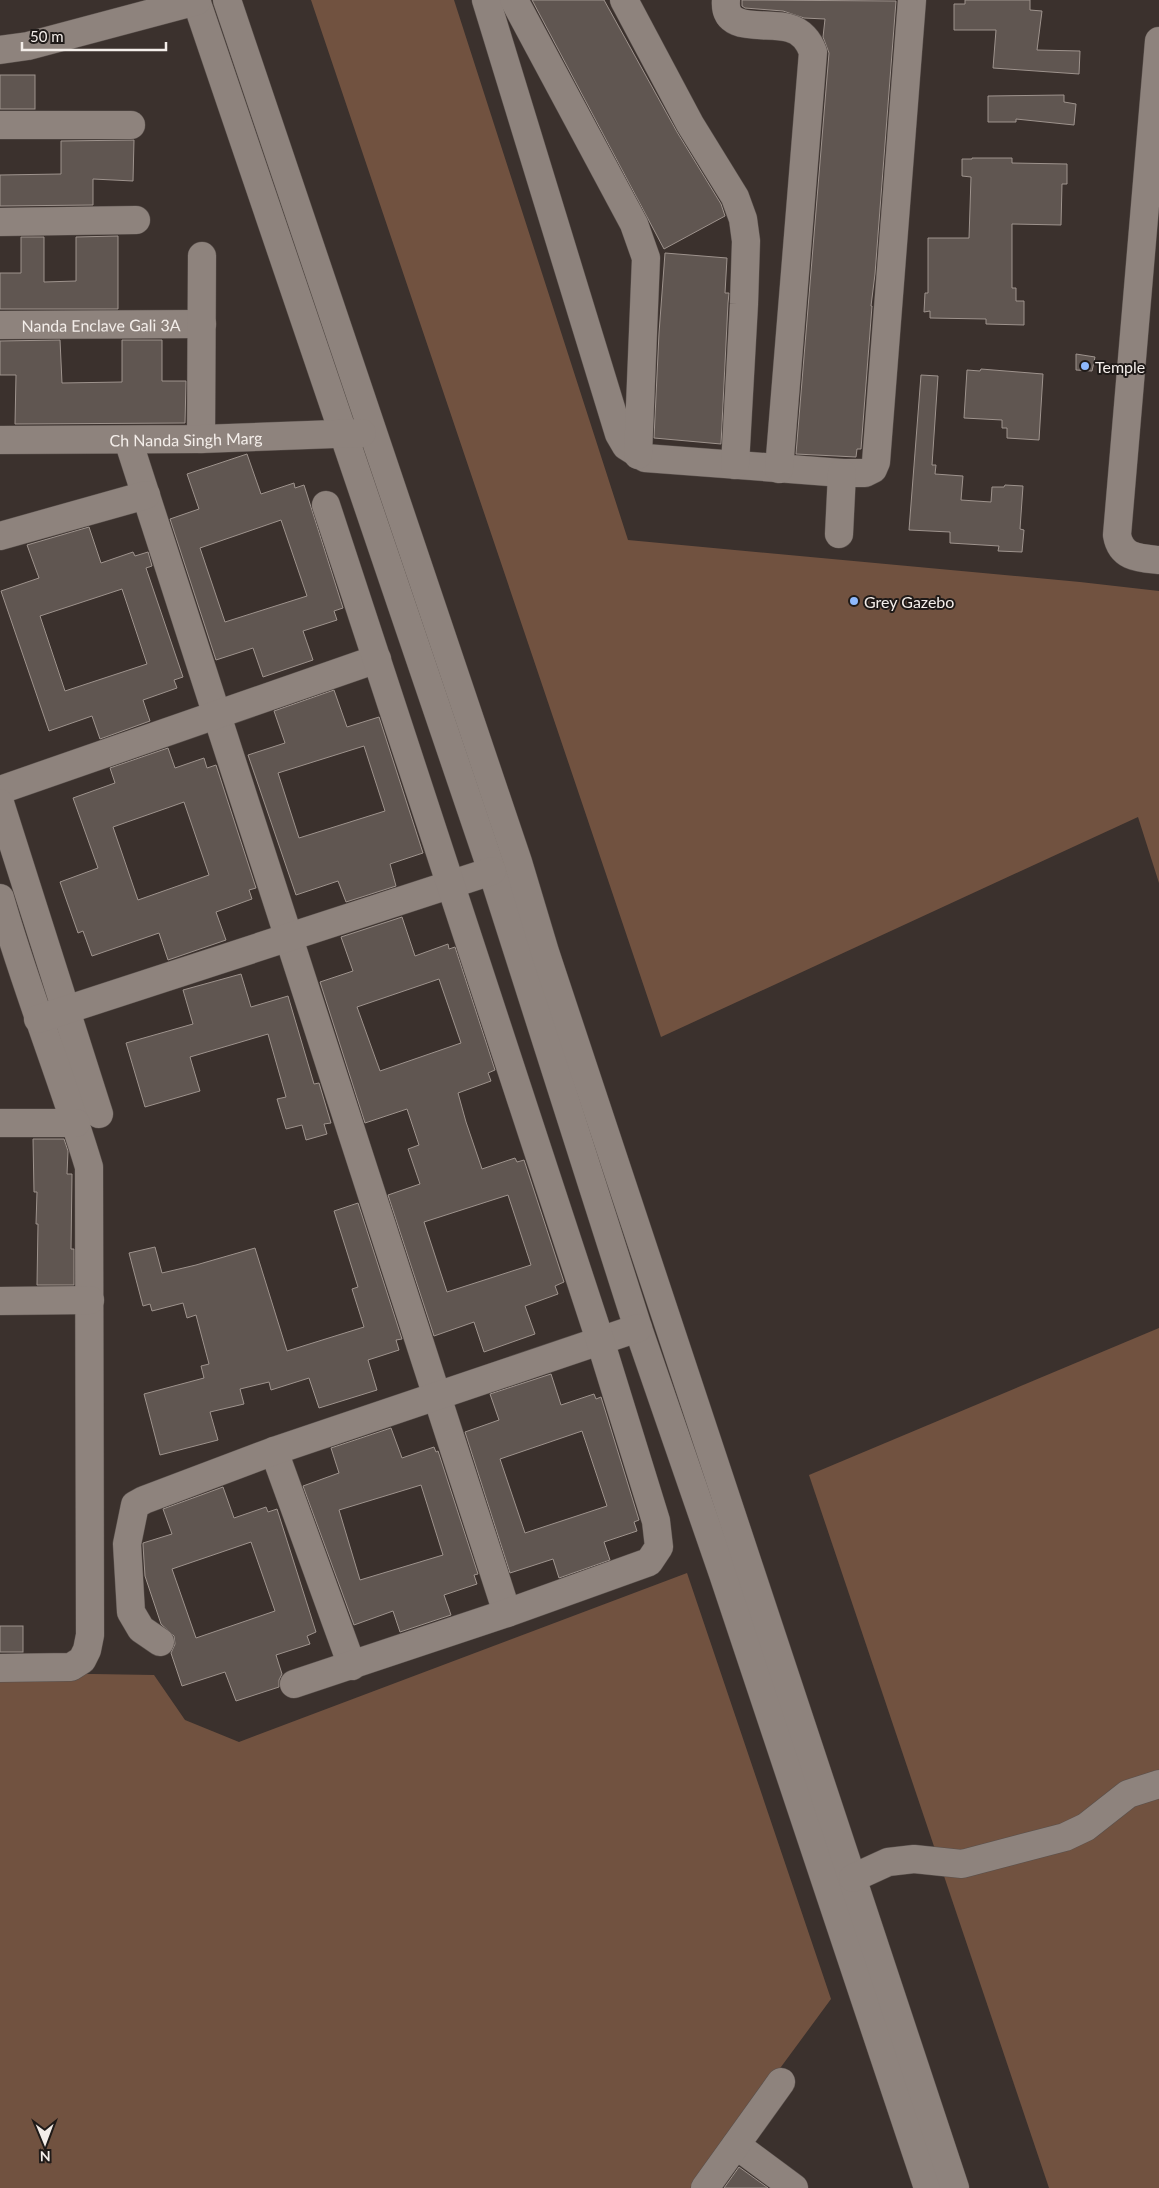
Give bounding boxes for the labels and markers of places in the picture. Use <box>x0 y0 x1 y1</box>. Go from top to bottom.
place label: Temple <box>1095 357 1145 376</box>
marker: Temple <box>1079 360 1091 372</box>
place label: Grey Gazebo <box>864 592 954 611</box>
marker: Grey Gazebo <box>848 595 860 607</box>

